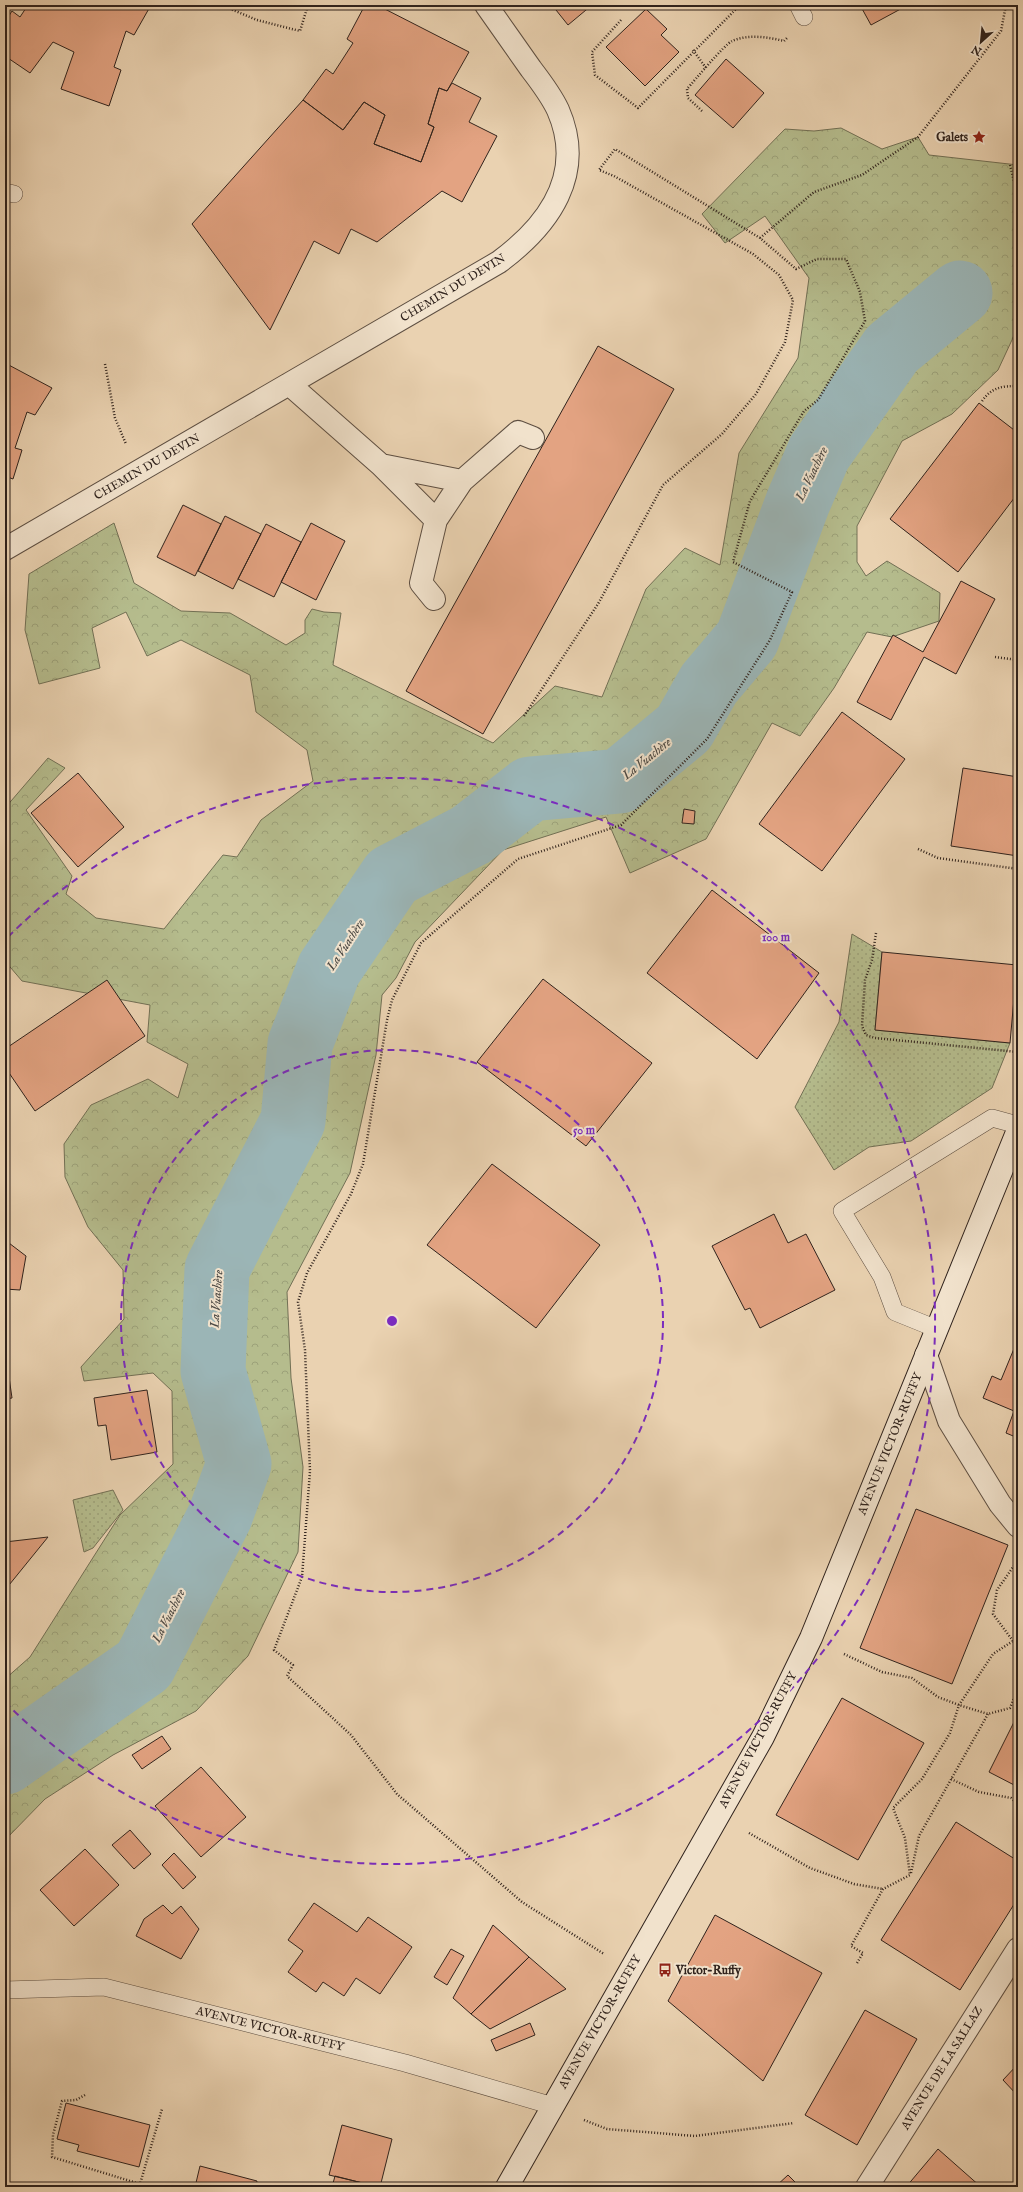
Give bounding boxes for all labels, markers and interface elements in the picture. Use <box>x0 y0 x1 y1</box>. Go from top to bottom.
north arrow <box>961 22 1001 62</box>
text: N <box>969 41 985 59</box>
place icon: Galets <box>971 129 987 145</box>
place label: Galets <box>936 130 969 145</box>
street label: CHEMIN DU DEVIN <box>398 250 509 325</box>
street label: CHEMIN DU DEVIN <box>91 430 203 504</box>
water label: La Vuachère <box>791 444 833 505</box>
water label: La Vuachère <box>618 734 675 785</box>
water label: La Vuachère <box>322 915 369 975</box>
text: 100 m <box>762 930 791 945</box>
text: 50 m <box>573 1123 596 1138</box>
water label: La Vuachère <box>206 1269 228 1330</box>
centre of rings <box>385 1314 399 1328</box>
street label: AVENUE VICTOR-RUFFY <box>854 1370 926 1518</box>
water label: La Vuachère <box>148 1586 190 1647</box>
street label: AVENUE VICTOR-RUFFY <box>715 1669 801 1812</box>
street label: AVENUE VICTOR-RUFFY <box>555 1952 645 2092</box>
bus stop icon: Victor-Ruffy <box>657 1962 673 1978</box>
place label: Victor-Ruffy <box>675 1963 742 1979</box>
street label: AVENUE VICTOR-RUFFY <box>193 2003 346 2055</box>
street label: AVENUE DE LA SALLAZ <box>897 2003 986 2133</box>

